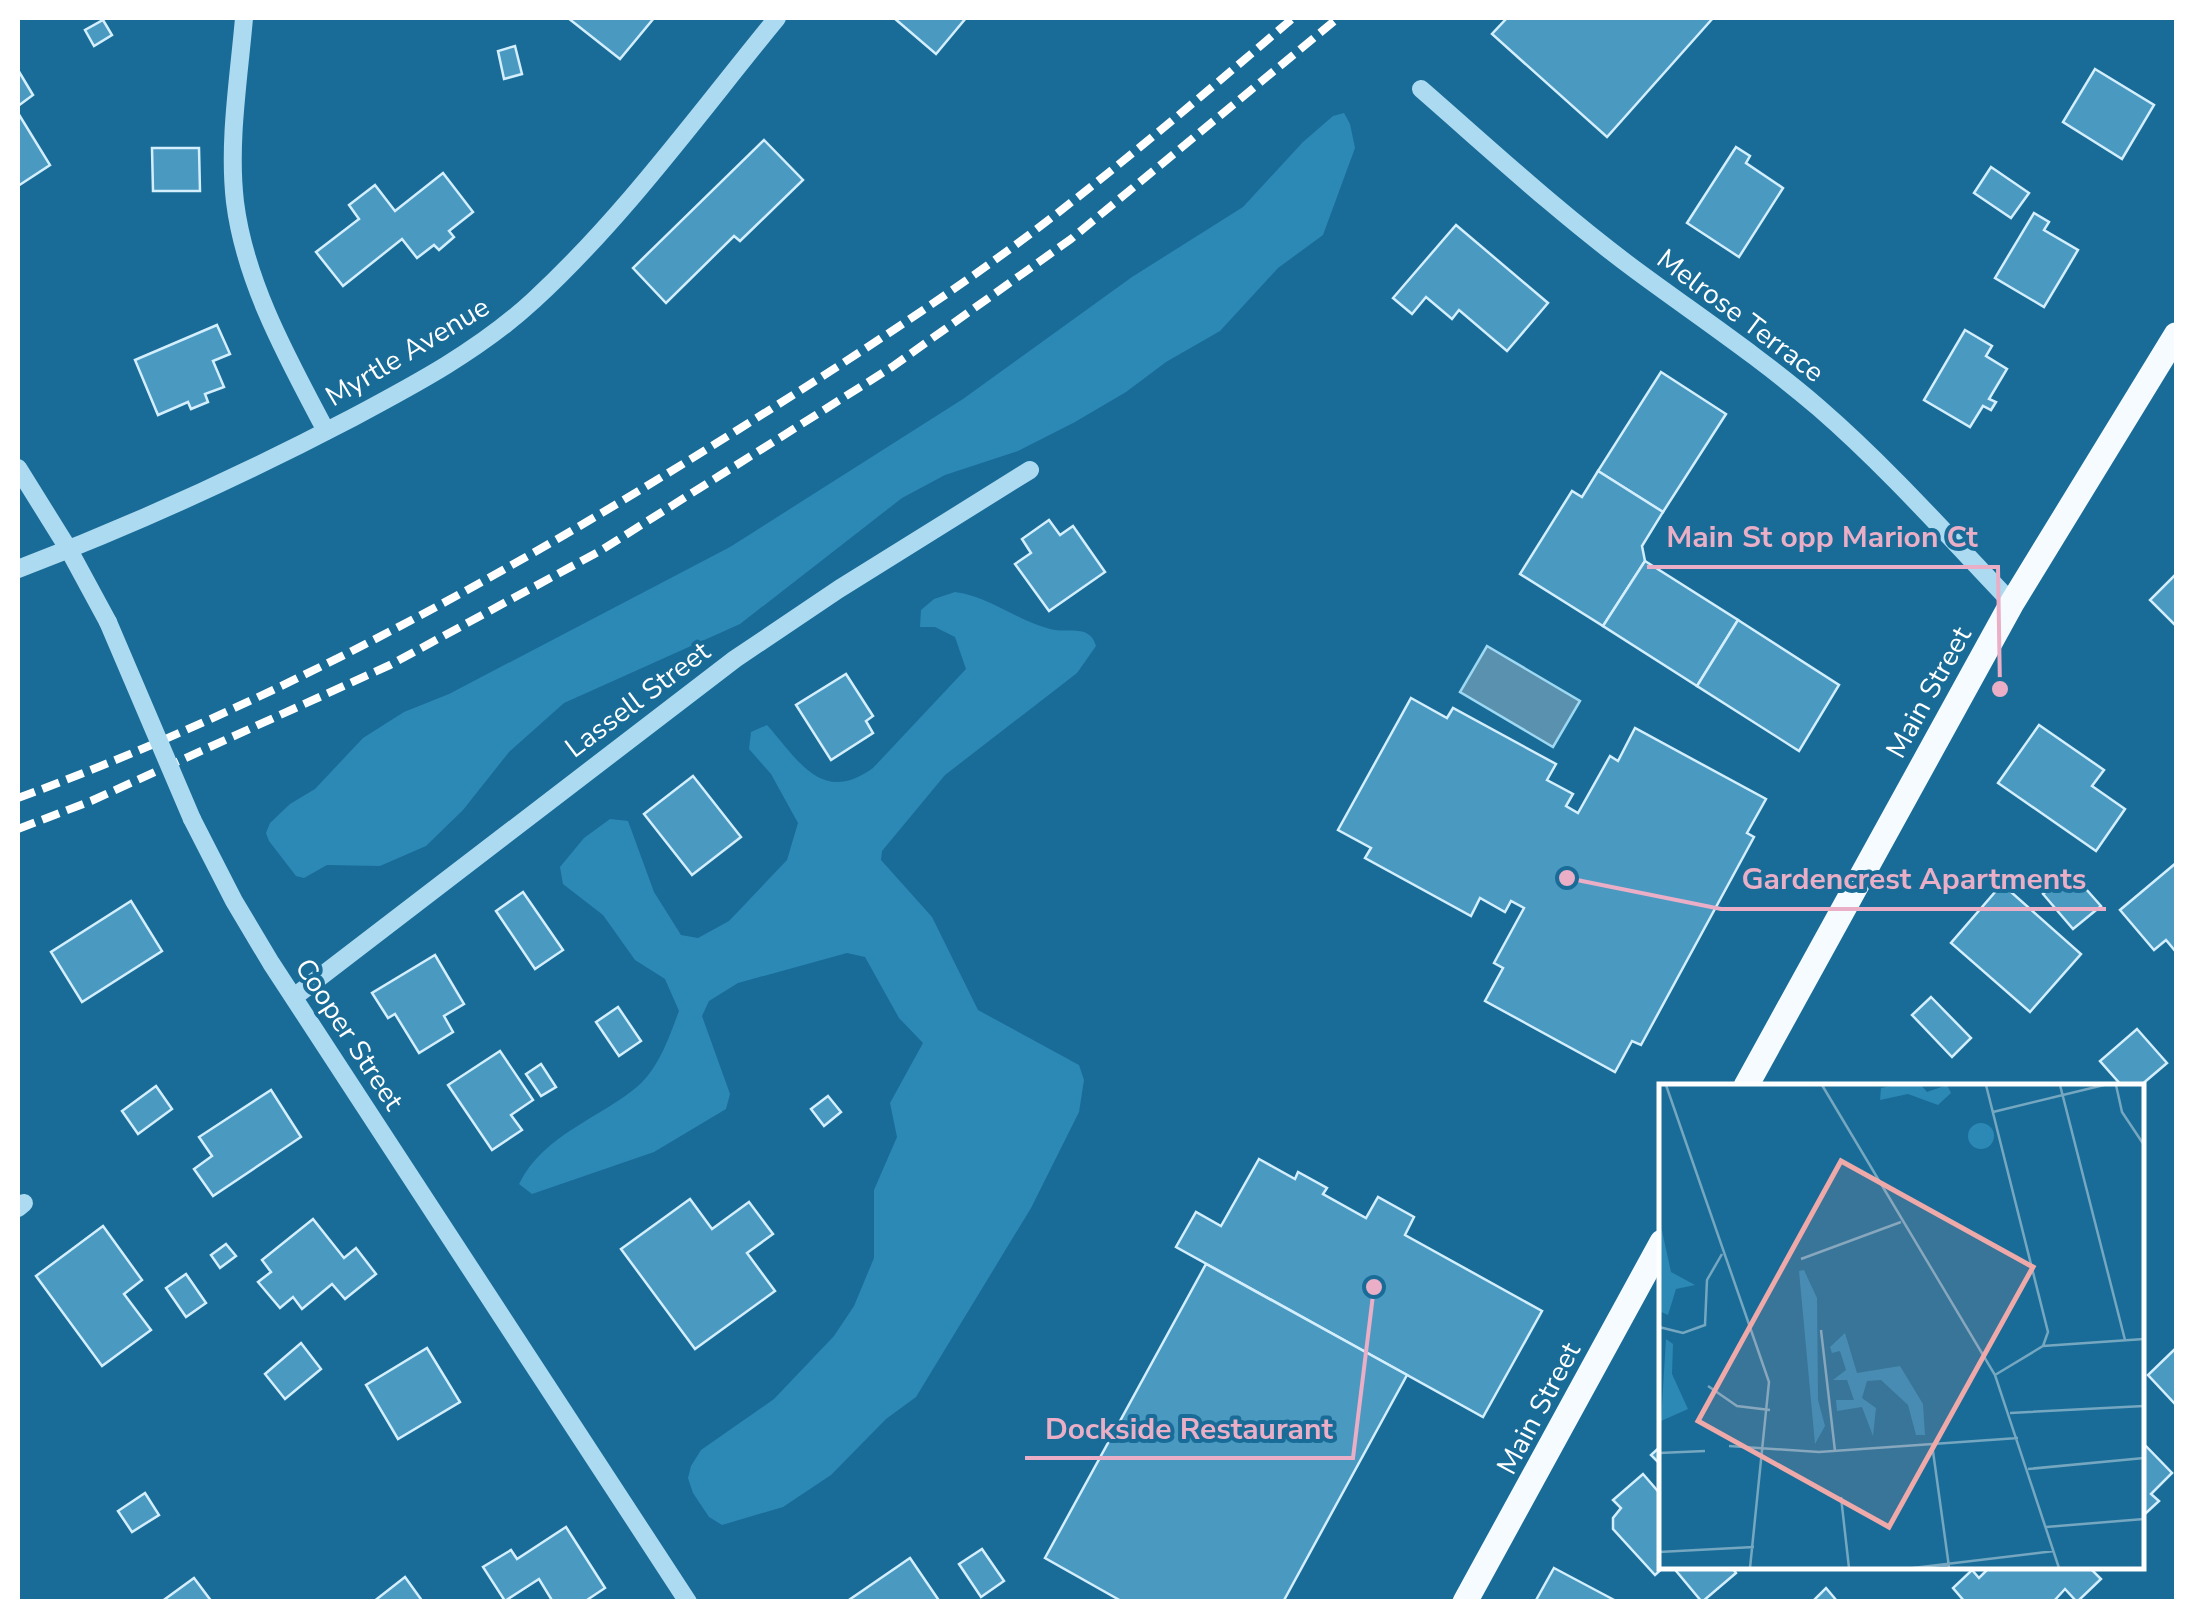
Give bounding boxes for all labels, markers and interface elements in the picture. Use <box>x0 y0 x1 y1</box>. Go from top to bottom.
street label: Melrose Terrace <box>1649 240 1832 391</box>
street label: Myrtle Avenue <box>319 288 496 416</box>
callout: Main St opp Marion Ct <box>1647 507 1998 567</box>
text: Main St opp Marion Ct <box>1666 517 1978 558</box>
street label: Main Street <box>1877 620 1981 765</box>
street label: Lassell Street <box>557 633 718 767</box>
callout: Gardencrest Apartments <box>1721 849 2106 909</box>
text: Gardencrest Apartments <box>1742 859 2087 900</box>
street label: Cooper Street <box>286 951 413 1118</box>
inset map <box>1659 1084 2144 1569</box>
street label: Main Street <box>1488 1335 1590 1481</box>
callout: Dockside Restaurant <box>1025 1398 1353 1458</box>
text: Dockside Restaurant <box>1045 1409 1334 1450</box>

